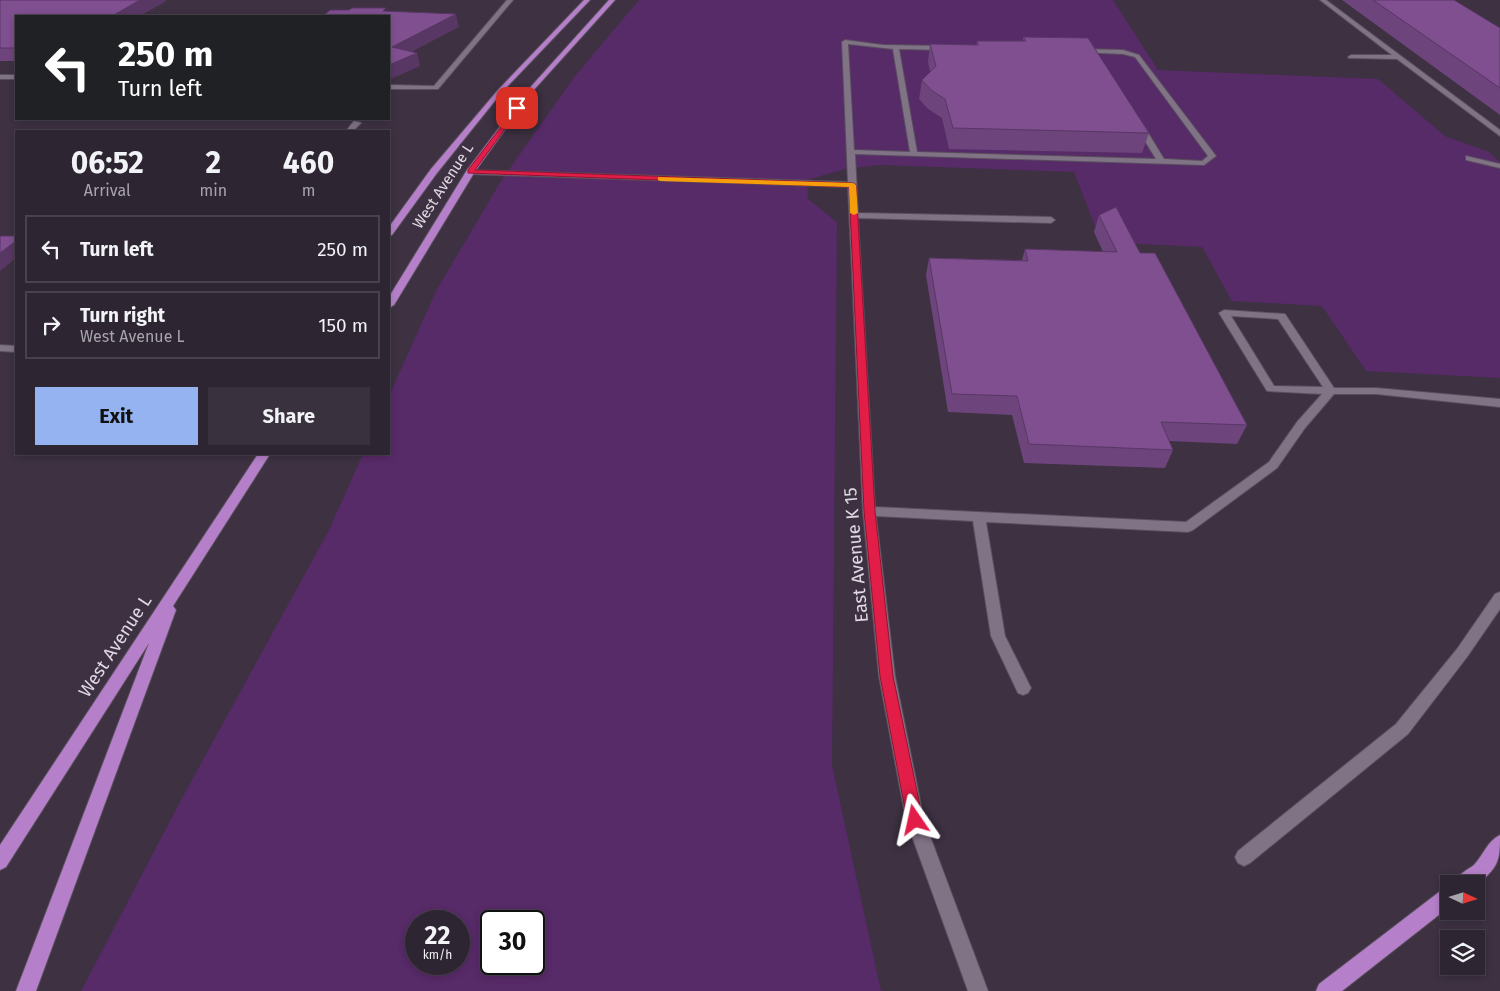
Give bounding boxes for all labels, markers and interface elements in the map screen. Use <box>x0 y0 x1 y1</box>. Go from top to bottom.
text: 250 m <box>118 33 213 75</box>
icon: left <box>35 35 100 100</box>
text: Turn left <box>118 75 202 102</box>
pin <box>496 87 538 129</box>
icon: arrive <box>503 94 531 122</box>
street label: West Avenue L <box>409 140 478 232</box>
text: 06:52 <box>71 145 144 181</box>
text: 2 <box>206 145 221 181</box>
text: 460 <box>283 145 334 181</box>
text: Arrival <box>84 181 131 200</box>
text: min <box>200 181 227 200</box>
text: m <box>302 181 315 200</box>
icon: left <box>37 235 65 263</box>
text: Turn left <box>80 238 154 261</box>
text: 250 m <box>317 238 368 261</box>
text: Turn right <box>80 304 165 327</box>
icon: right <box>37 311 65 339</box>
text: 150 m <box>318 314 368 337</box>
text: West Avenue L <box>80 327 185 346</box>
button: Exit <box>35 387 198 445</box>
button: Share <box>208 387 370 445</box>
street label: East Avenue K 15 <box>839 487 873 623</box>
street label: West Avenue L <box>74 591 156 701</box>
position arrow <box>888 793 940 845</box>
north arrow <box>1440 875 1485 920</box>
map controls <box>1440 875 1485 975</box>
speed limit sign: 30 <box>480 910 545 975</box>
text: 22 <box>425 921 450 951</box>
button: layers <box>1440 930 1485 975</box>
text: km/h <box>423 948 452 962</box>

